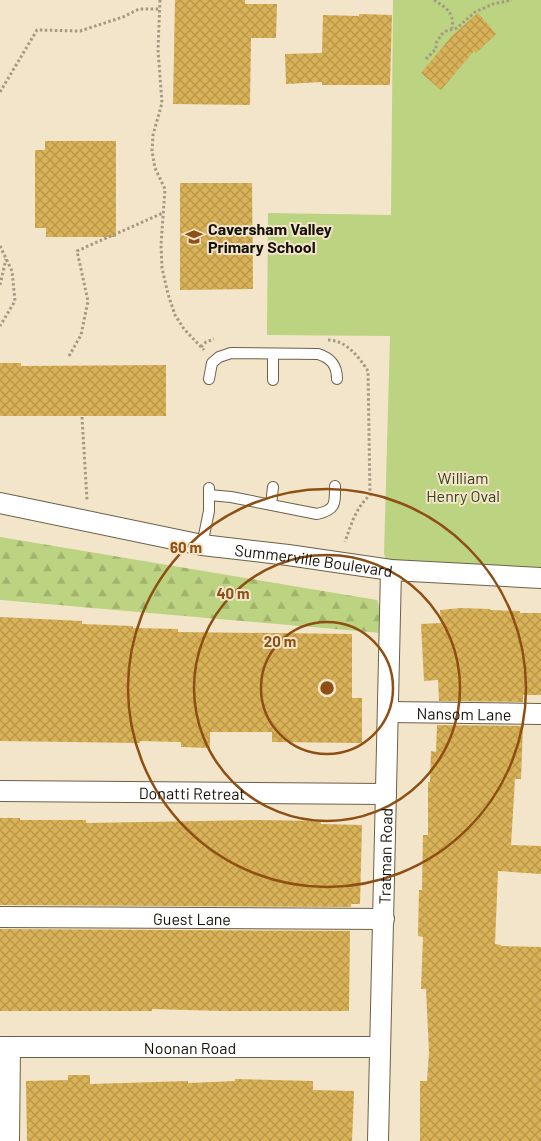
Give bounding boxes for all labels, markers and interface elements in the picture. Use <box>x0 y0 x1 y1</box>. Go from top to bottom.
place label: Caversham Valley Primary School <box>208 219 332 256</box>
school or university icon: Caversham Valley Primary School <box>184 227 204 247</box>
park label: William Henry Oval <box>426 468 500 505</box>
text: 60 m <box>170 538 202 556</box>
street label: Summerville Boulevard <box>234 539 394 580</box>
text: 40 m <box>216 584 250 602</box>
text: 20 m <box>264 632 296 650</box>
centre of rings <box>318 679 336 697</box>
street label: Nansom Lane <box>416 703 512 723</box>
street label: Donatti Retreat <box>139 783 245 802</box>
street label: Tratman Road <box>374 808 395 905</box>
street label: Guest Lane <box>153 908 231 928</box>
street label: Noonan Road <box>144 1038 236 1057</box>

